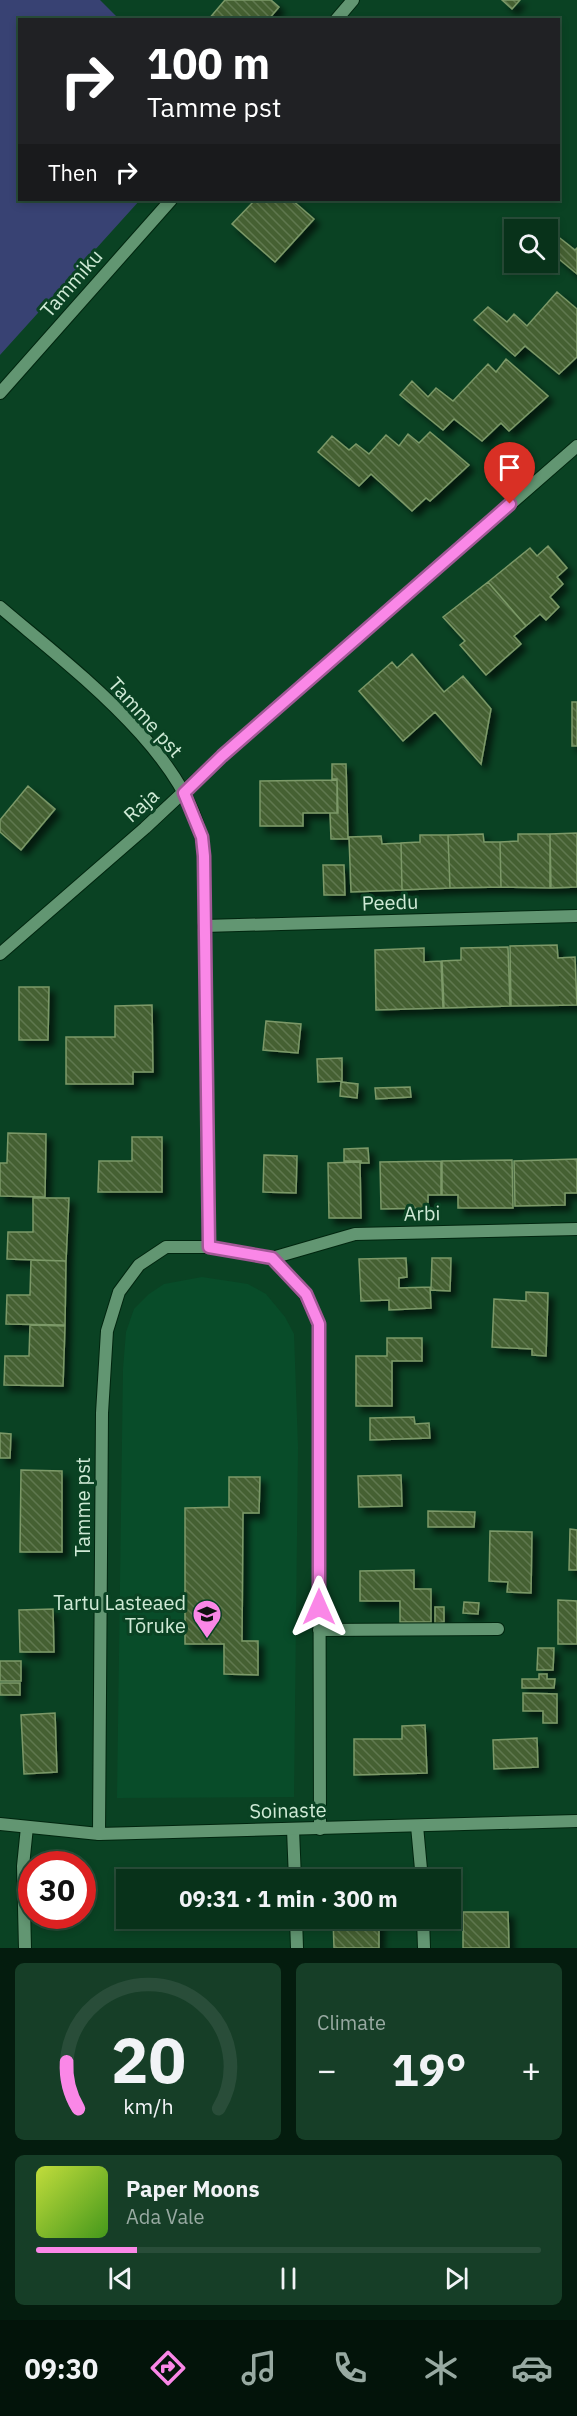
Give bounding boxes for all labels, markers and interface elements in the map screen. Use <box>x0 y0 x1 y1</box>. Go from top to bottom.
text: 100 m <box>147 36 270 91</box>
icon: right <box>48 42 126 120</box>
text: Tamme pst <box>147 89 281 124</box>
icon: right <box>110 156 143 189</box>
text: Then <box>48 158 98 187</box>
map controls <box>504 219 558 273</box>
button: search <box>504 219 558 273</box>
street label: Tammiku <box>34 243 108 323</box>
pin <box>484 442 535 504</box>
icon: arrive <box>493 451 526 484</box>
street label: Tamme pst <box>103 671 189 763</box>
street label: Raja <box>117 782 165 828</box>
street label: Peedu <box>361 888 419 916</box>
street label: Arbi <box>403 1199 441 1227</box>
street label: Tamme pst <box>69 1457 96 1557</box>
position arrow <box>287 1575 351 1639</box>
place label: Tartu Lasteaed Tõruke <box>53 1589 186 1639</box>
school or university icon: Tartu Lasteaed Tõruke <box>191 1598 223 1640</box>
street label: Soinaste <box>249 1796 327 1824</box>
speed limit sign: 30 <box>18 1851 96 1929</box>
text: 09:31 · 1 min · 300 m <box>179 1884 398 1913</box>
text: Climate <box>317 2009 386 2036</box>
text: 20 <box>111 2019 185 2100</box>
text: 19° <box>391 2040 467 2098</box>
text: − <box>317 2048 337 2091</box>
text: + <box>521 2048 541 2091</box>
text: km/h <box>123 2092 173 2120</box>
text: Paper Moons <box>126 2174 259 2203</box>
text: Ada Vale <box>126 2203 205 2230</box>
icon: previous <box>104 2262 137 2295</box>
icon: pause <box>272 2262 305 2295</box>
icon: next <box>440 2262 473 2295</box>
icon: directions <box>147 2347 189 2389</box>
icon: music <box>238 2347 280 2389</box>
icon: phone <box>329 2347 371 2389</box>
icon: climate <box>420 2347 462 2389</box>
icon: car <box>511 2347 553 2389</box>
text: 09:30 <box>24 2351 98 2386</box>

